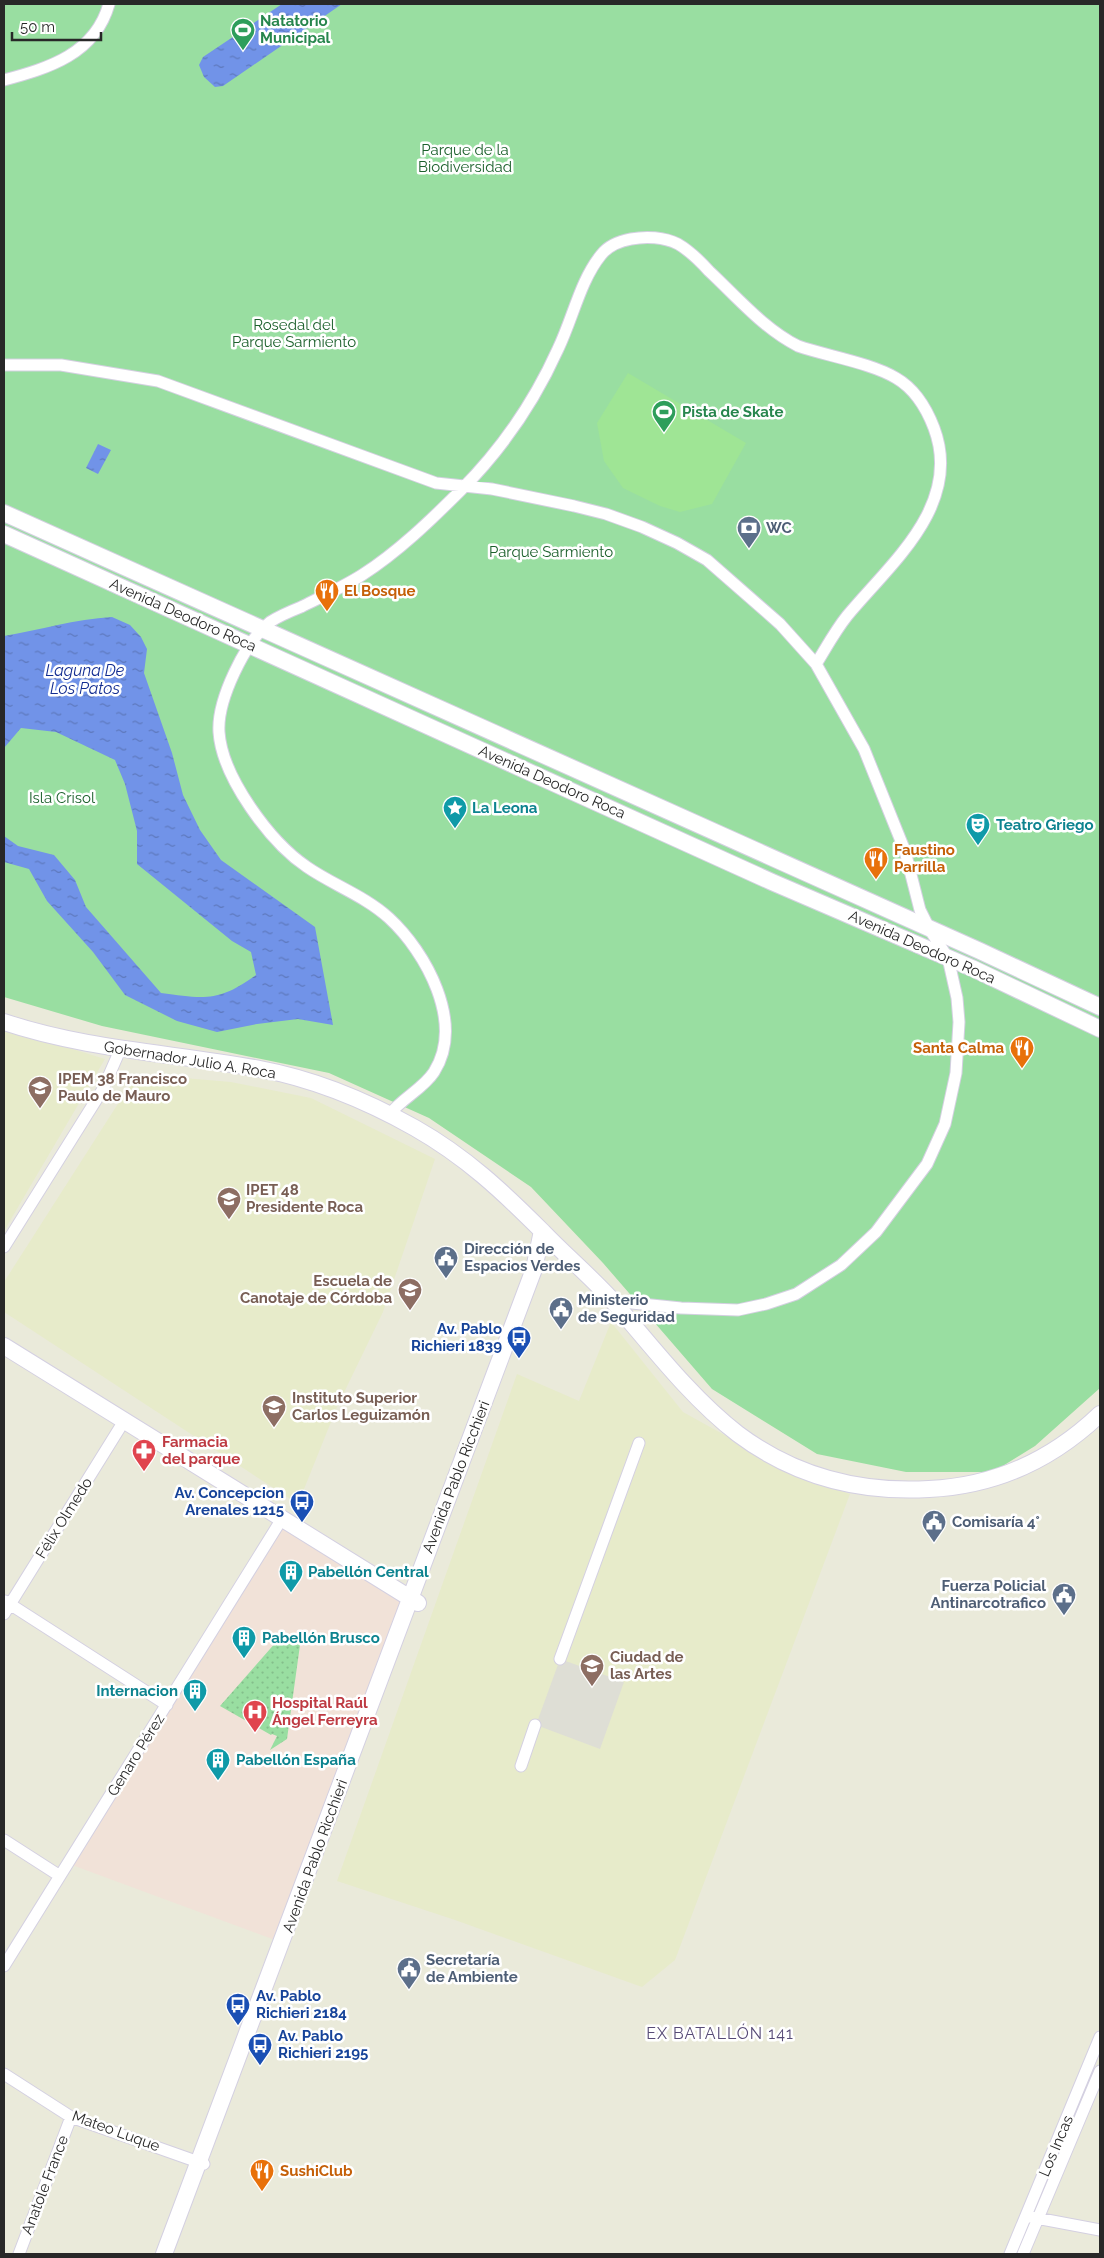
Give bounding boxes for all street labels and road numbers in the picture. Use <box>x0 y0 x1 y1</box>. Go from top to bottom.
street label: Avenida Deodoro Roca <box>107 574 259 656</box>
street label: Avenida Deodoro Roca <box>476 741 628 823</box>
street label: Avenida Deodoro Roca <box>846 906 998 988</box>
street label: Gobernador Julio A. Roca <box>103 1038 277 1082</box>
street label: Avenida Pablo Ricchieri <box>419 1398 493 1556</box>
street label: Félix Olmedo <box>32 1474 96 1562</box>
street label: Genaro Pérez <box>104 1711 168 1799</box>
street label: Avenida Pablo Ricchieri <box>279 1777 351 1935</box>
street label: Mateo Luque <box>70 2107 163 2155</box>
street label: Los Incas <box>1035 2113 1077 2179</box>
street label: Anatole France <box>18 2133 72 2237</box>

